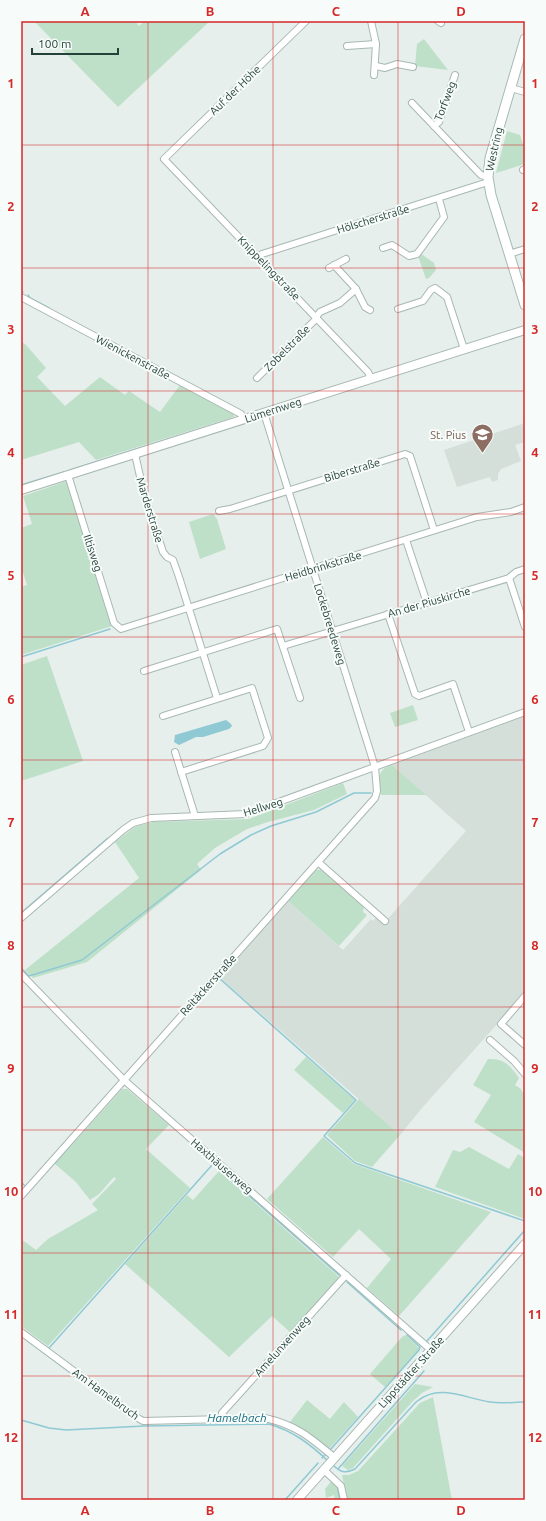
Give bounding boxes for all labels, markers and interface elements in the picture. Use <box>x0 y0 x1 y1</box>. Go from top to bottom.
text: A <box>80 4 90 18</box>
text: B <box>206 4 215 18</box>
text: C <box>332 4 341 18</box>
text: D <box>456 4 466 18</box>
scale bar <box>32 30 118 56</box>
text: 100 m <box>38 37 71 50</box>
street label: Auf der Höhe <box>207 63 263 117</box>
text: 1 <box>7 76 15 90</box>
text: 1 <box>531 76 539 90</box>
street label: Torfweg <box>432 79 458 123</box>
street label: Westring <box>483 126 505 172</box>
text: 2 <box>7 199 15 213</box>
text: 2 <box>531 199 539 213</box>
street label: Hölscherstraße <box>335 202 411 236</box>
street label: Knippelingstraße <box>235 233 303 303</box>
text: 3 <box>7 322 15 336</box>
text: 3 <box>531 322 539 336</box>
street label: Zobelstraße <box>262 323 312 373</box>
street label: Wienickenstraße <box>94 332 172 382</box>
street label: Lümernweg <box>243 395 303 425</box>
school or university icon: St. Pius <box>469 422 495 455</box>
place label: St. Pius <box>430 429 466 441</box>
text: 4 <box>7 445 15 459</box>
text: 4 <box>531 445 539 459</box>
street label: Biberstraße <box>323 456 381 484</box>
street label: Marderstraße <box>134 476 166 544</box>
street label: Iltisweg <box>81 533 105 573</box>
street label: Heidbrinkstraße <box>283 549 363 583</box>
text: 5 <box>7 568 15 582</box>
text: 5 <box>531 568 539 582</box>
street label: Lockebreedeweg <box>312 582 348 666</box>
street label: An der Piuskirche <box>386 584 472 620</box>
text: 6 <box>7 692 15 706</box>
text: 6 <box>531 692 539 706</box>
street label: Hellweg <box>242 795 284 819</box>
text: 7 <box>7 815 15 829</box>
text: 7 <box>531 815 539 829</box>
text: 8 <box>7 938 15 952</box>
text: 8 <box>531 938 539 952</box>
street label: Reitäckerstraße <box>177 952 239 1018</box>
text: 9 <box>7 1061 15 1075</box>
text: 9 <box>531 1061 539 1075</box>
street label: Haxthäuserweg <box>189 1136 255 1196</box>
text: 10 <box>4 1184 18 1198</box>
text: 10 <box>528 1184 542 1198</box>
text: 11 <box>4 1307 18 1321</box>
text: 11 <box>528 1307 542 1321</box>
street label: Amelunxenweg <box>252 1313 312 1379</box>
street label: Lippstädter Straße <box>376 1334 446 1410</box>
street label: Am Hamelbruch <box>70 1366 142 1422</box>
water label: Hamelbach <box>207 1411 267 1424</box>
text: 12 <box>4 1430 18 1444</box>
text: 12 <box>528 1430 542 1444</box>
text: A <box>80 1503 90 1517</box>
text: B <box>206 1503 215 1517</box>
text: C <box>332 1503 341 1517</box>
text: D <box>456 1503 466 1517</box>

